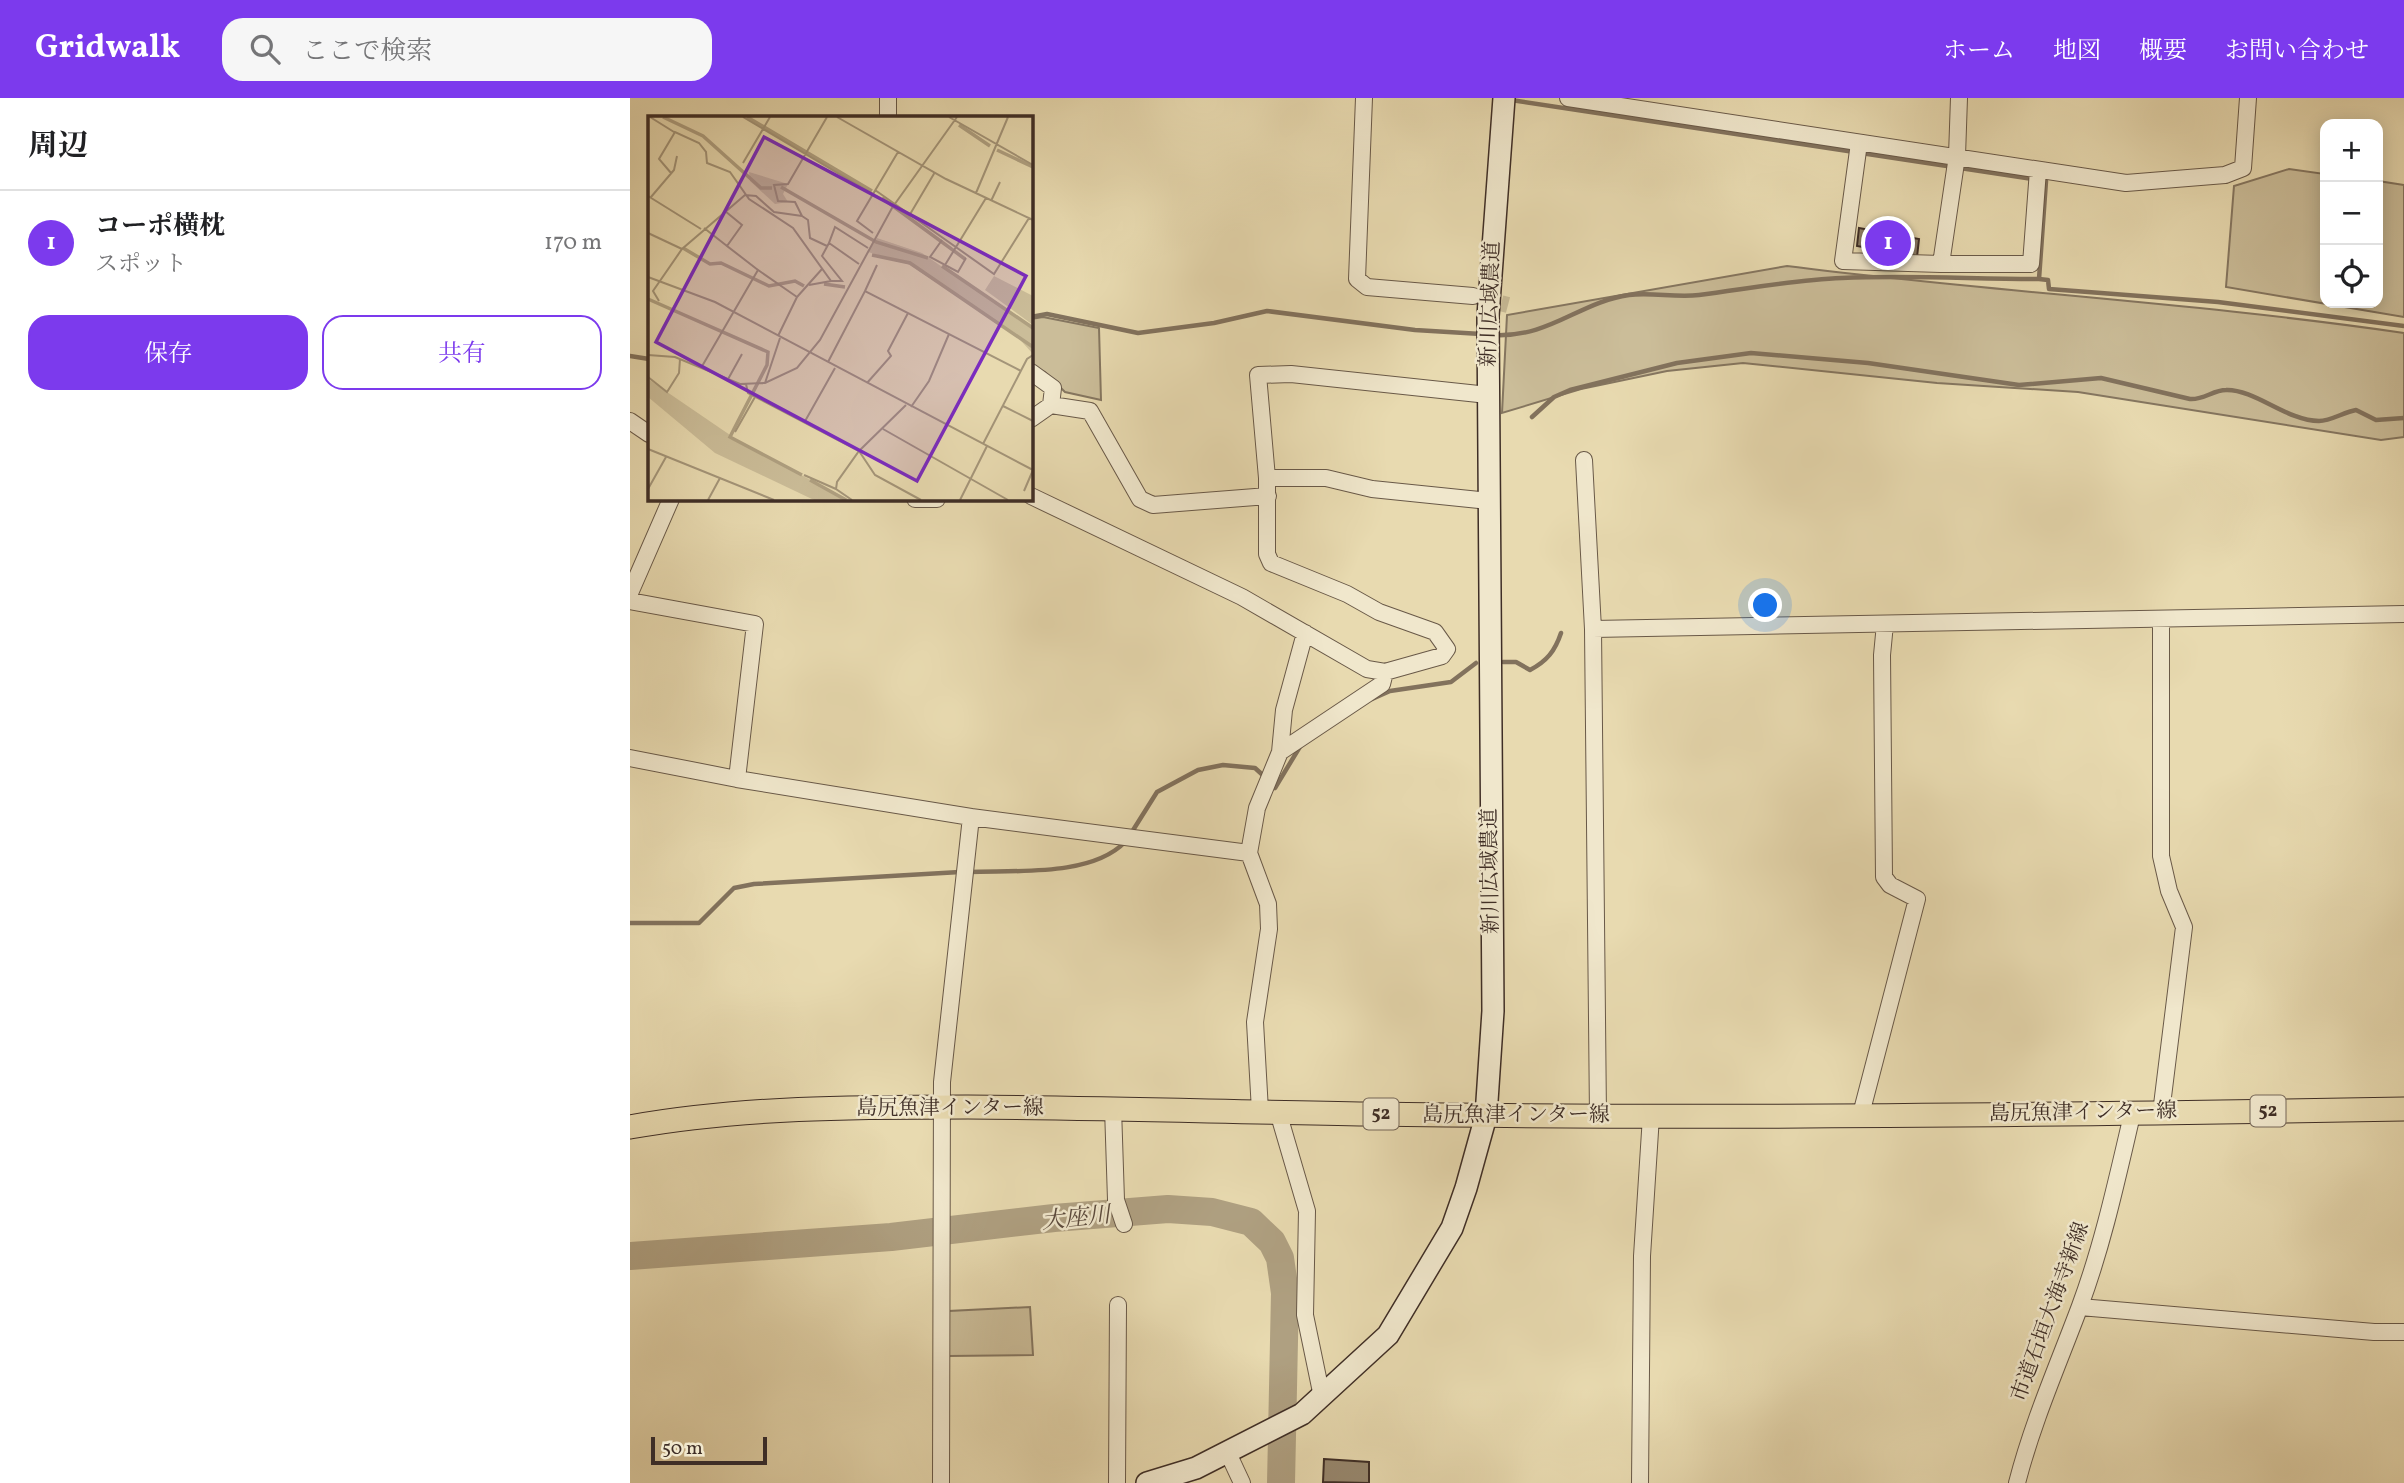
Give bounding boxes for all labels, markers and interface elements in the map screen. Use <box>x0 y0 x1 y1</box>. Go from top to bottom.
search box <box>222 18 712 81</box>
text: Gridwalk <box>35 26 180 72</box>
icon: search <box>246 30 284 68</box>
text: ここで検索 <box>302 34 432 70</box>
text: ホーム <box>1943 35 2015 69</box>
text: 地図 <box>2053 35 2101 69</box>
text: 概要 <box>2139 35 2187 69</box>
text: お問い合わせ <box>2225 35 2369 69</box>
inset map <box>648 116 1032 500</box>
map controls <box>2320 119 2383 308</box>
button: + <box>2320 119 2383 182</box>
text: 周辺 <box>28 126 88 168</box>
button: − <box>2320 182 2383 245</box>
text: コーポ横枕 <box>95 209 225 245</box>
pin: 1 <box>1865 217 1911 269</box>
text: 1 <box>46 227 56 259</box>
text: 170 m <box>544 227 602 259</box>
street label: 新川広域農道 <box>1474 241 1508 367</box>
button: locate <box>2320 245 2383 308</box>
text: スポット <box>95 249 187 281</box>
button: 保存 <box>28 315 308 390</box>
button: 共有 <box>322 315 602 390</box>
your location <box>1748 588 1782 622</box>
street label: 新川広域農道 <box>1475 808 1507 934</box>
street label: 島尻魚津インター線 <box>856 1094 1044 1123</box>
road number: 52 <box>2250 1096 2286 1126</box>
street label: 島尻魚津インター線 <box>1989 1097 2177 1129</box>
road number: 52 <box>1364 1098 1398 1130</box>
street label: 島尻魚津インター線 <box>1422 1101 1610 1130</box>
water label: 大座川 <box>1040 1199 1115 1239</box>
street label: 市道石垣大海寺新線 <box>2005 1218 2097 1406</box>
scale bar <box>651 1434 766 1466</box>
text: 50 m <box>662 1436 703 1462</box>

